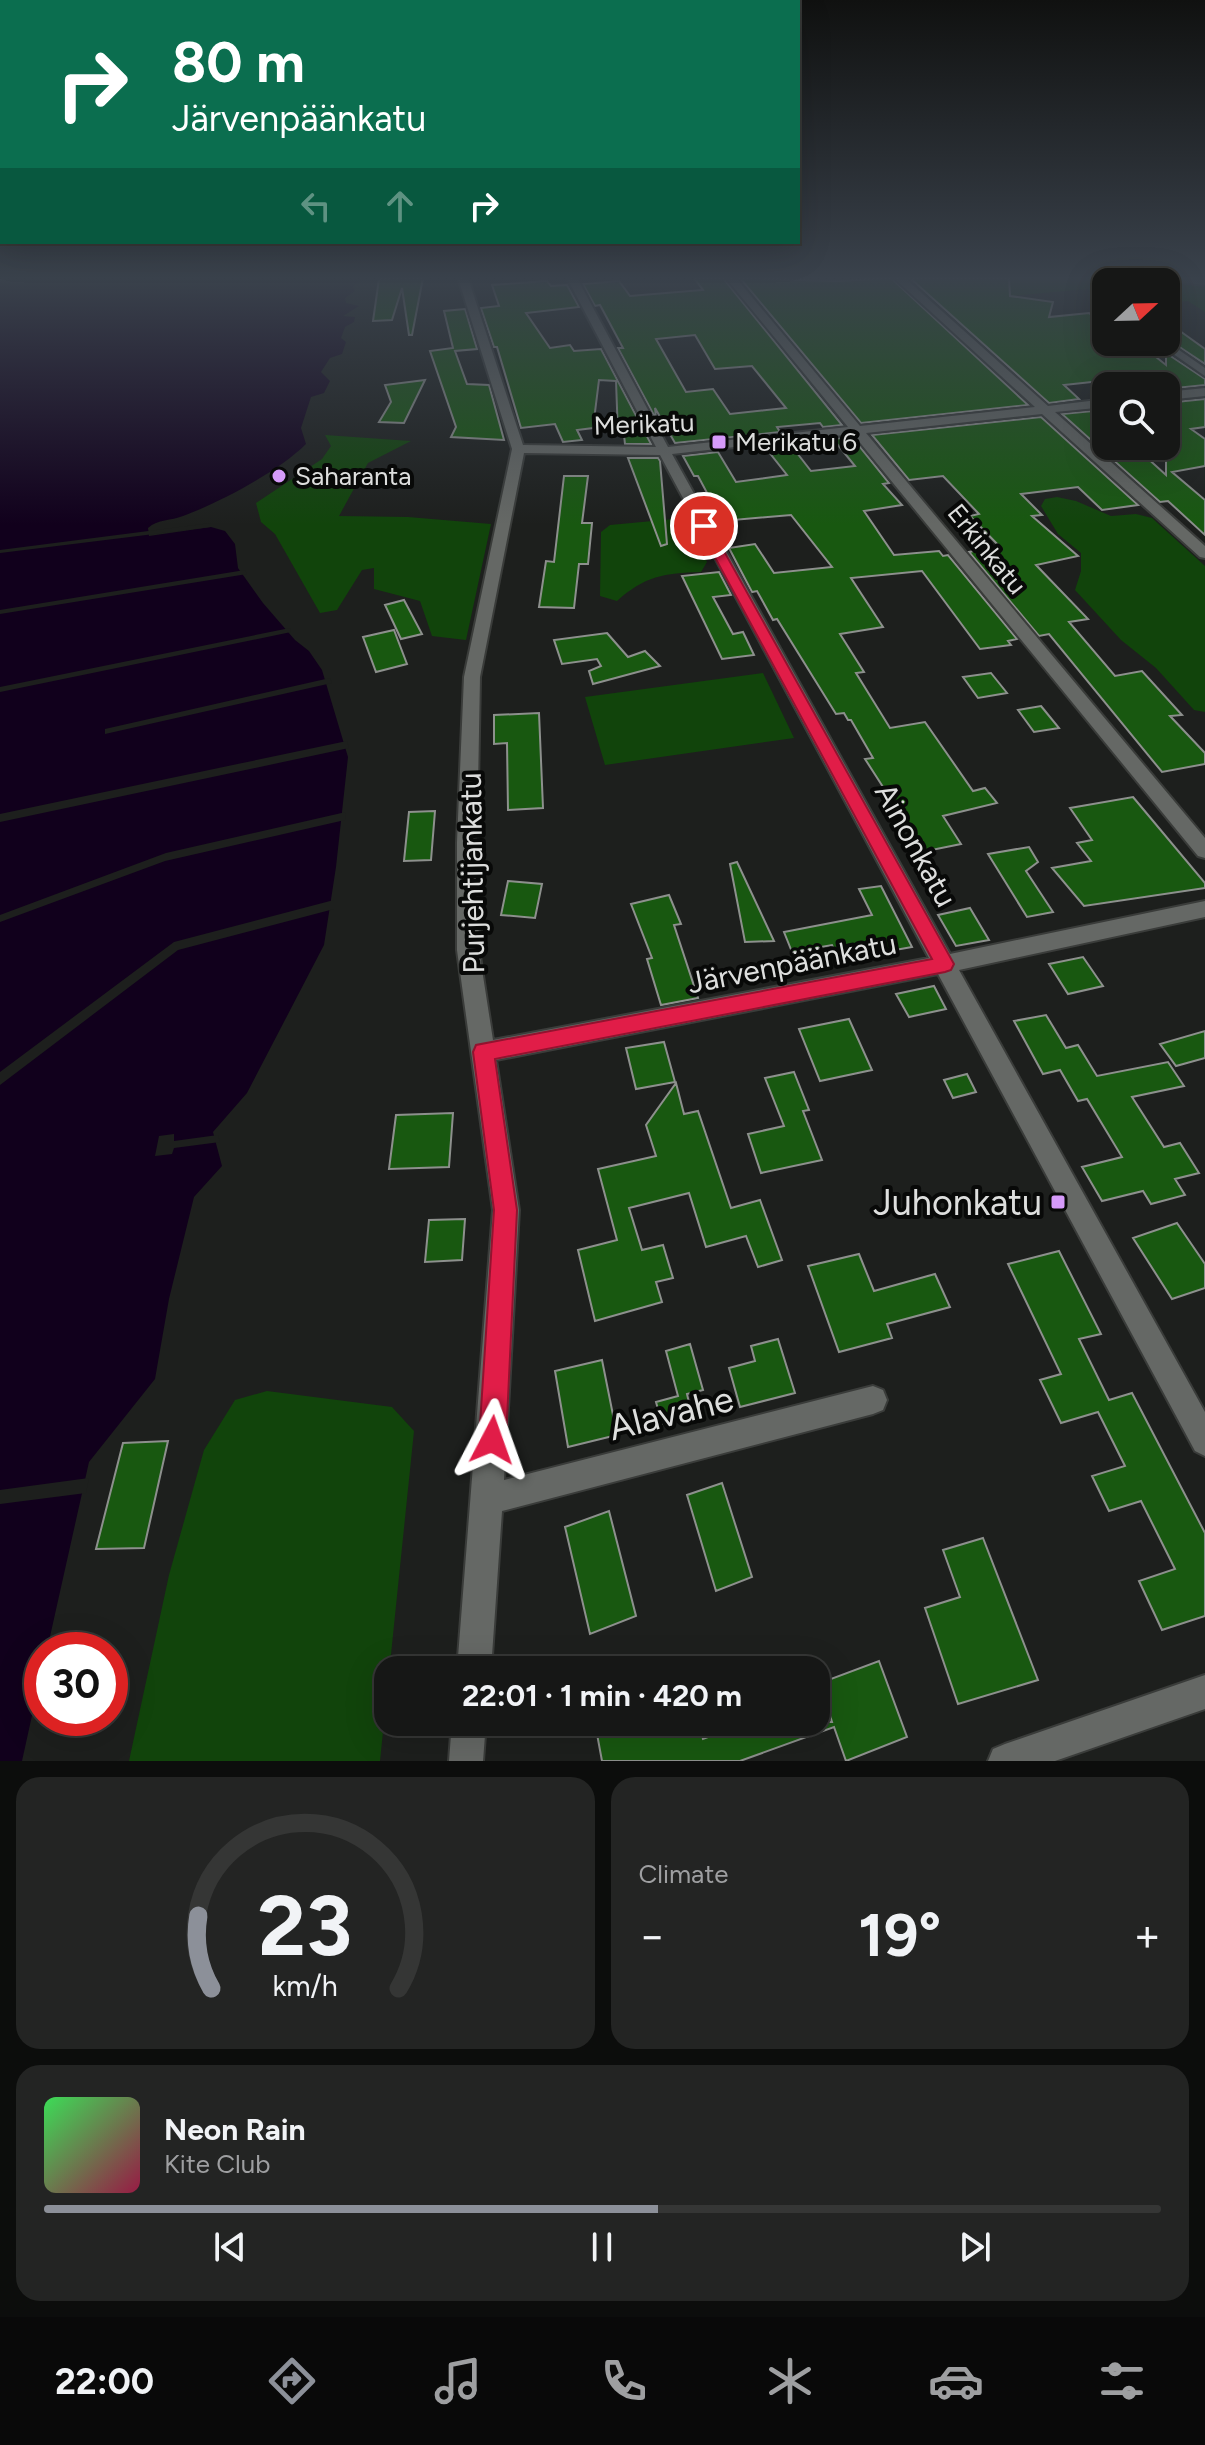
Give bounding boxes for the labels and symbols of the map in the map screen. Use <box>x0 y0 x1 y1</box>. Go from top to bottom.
north arrow <box>1092 268 1180 356</box>
street label: Merikatu <box>593 406 695 442</box>
place label: Merikatu 6 <box>735 426 857 458</box>
marker: Merikatu 6 <box>710 433 728 451</box>
place label: Saharanta <box>295 460 412 492</box>
marker: Saharanta <box>270 467 288 485</box>
pin <box>670 492 738 560</box>
street label: Erkinkatu <box>941 497 1033 601</box>
street label: Purjehtijankatu <box>452 772 492 974</box>
street label: Ainonkatu <box>867 777 965 913</box>
street label: Järvenpäänkatu <box>684 925 900 1001</box>
place label: Juhonkatu <box>873 1181 1042 1224</box>
marker: Juhonkatu <box>1049 1193 1067 1211</box>
street label: Alavahe <box>604 1377 738 1449</box>
position arrow <box>450 1398 534 1482</box>
speed limit sign: 30 <box>24 1632 128 1736</box>

